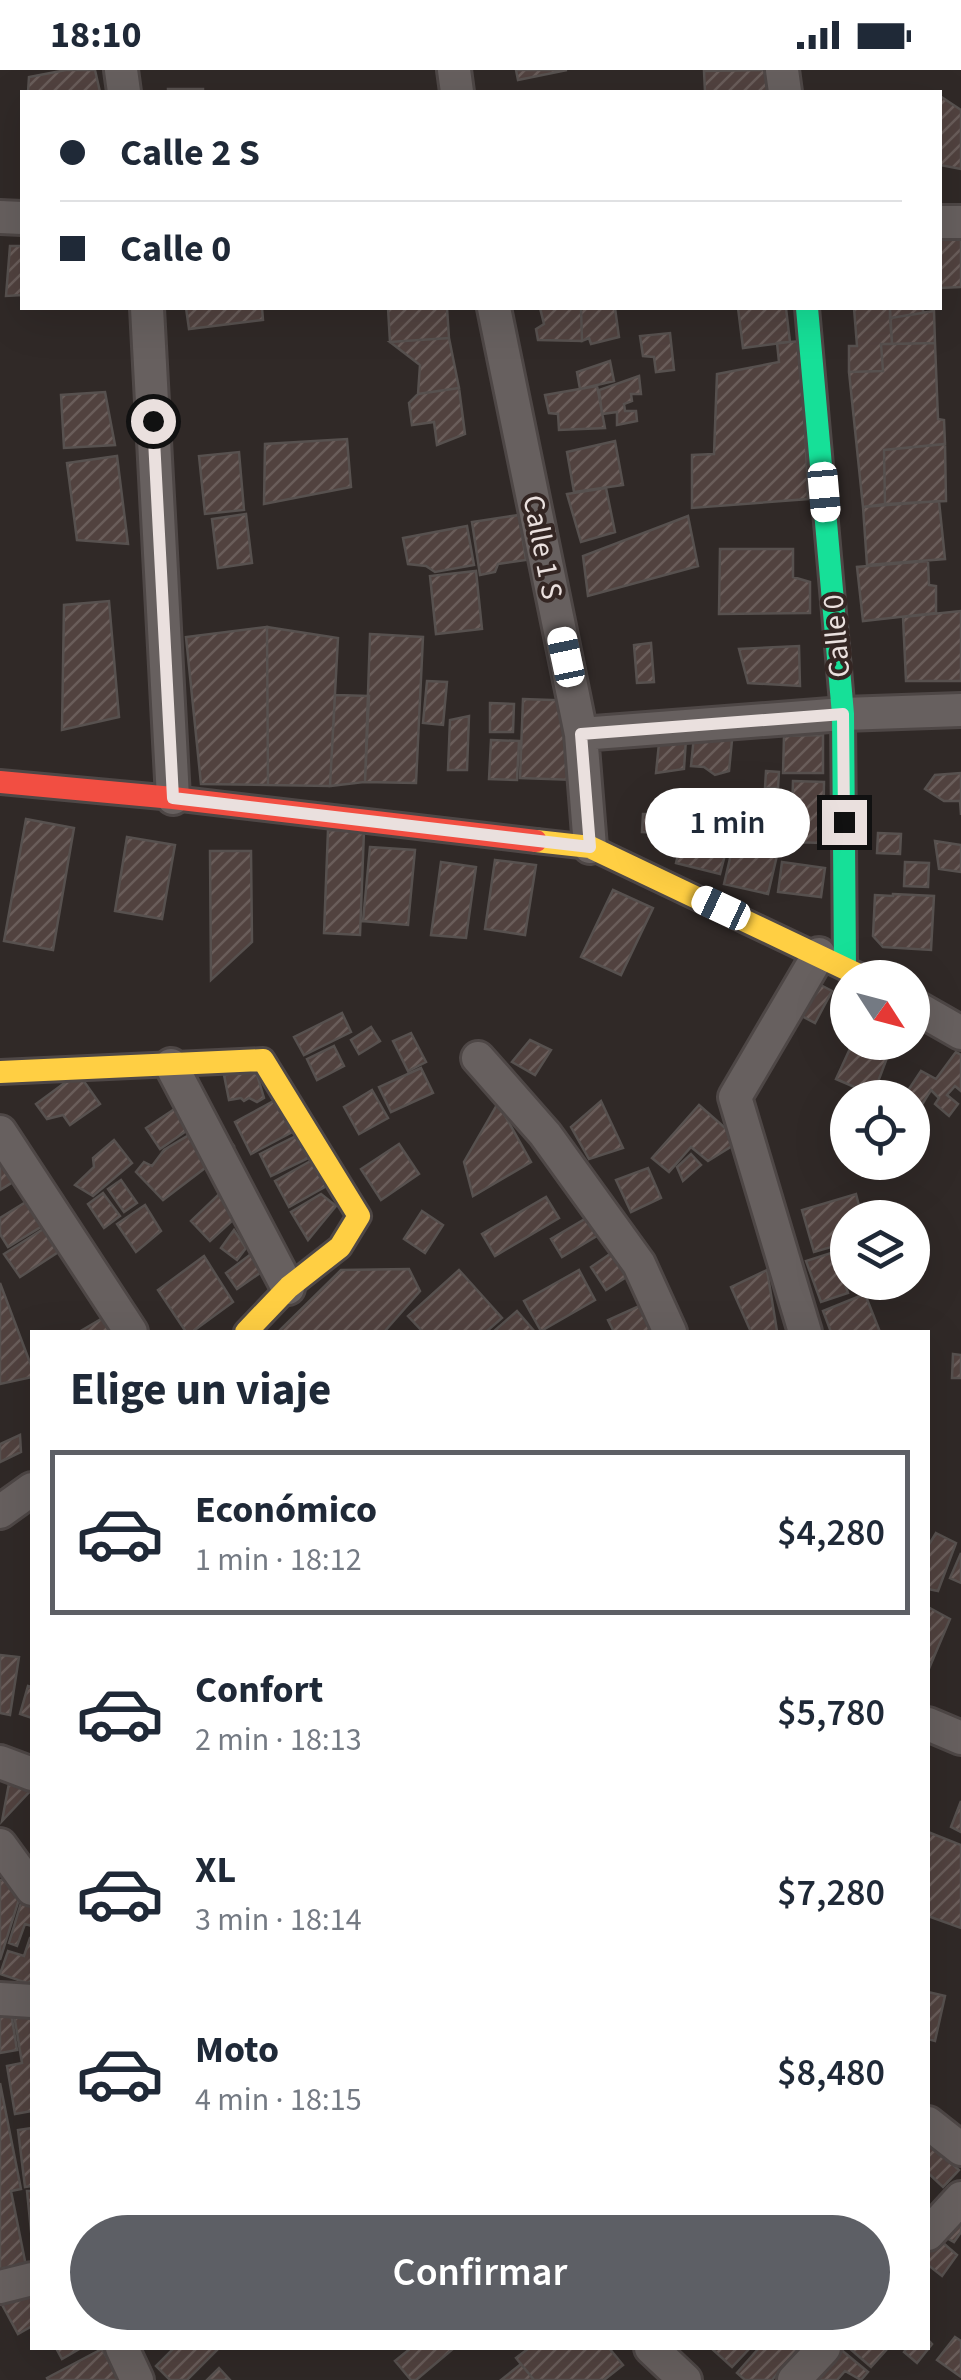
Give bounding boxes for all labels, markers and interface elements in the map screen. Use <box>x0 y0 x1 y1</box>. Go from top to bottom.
text: 18:10 <box>50 8 142 62</box>
text: Calle 2 S <box>120 126 260 180</box>
text: Calle 0 <box>120 222 231 276</box>
route start <box>131 399 176 444</box>
car <box>806 461 842 523</box>
street label: Calle 1 S <box>511 491 574 603</box>
street label: Calle 0 <box>811 593 862 679</box>
car <box>545 625 587 689</box>
callout: 1 min <box>644 787 809 857</box>
text: 1 min <box>689 800 766 846</box>
route end <box>822 800 867 845</box>
car <box>687 882 755 934</box>
north arrow <box>830 960 930 1060</box>
map controls <box>830 960 930 1300</box>
button: locate <box>830 1080 930 1180</box>
button: layers <box>830 1200 930 1300</box>
text: Elige un viaje <box>70 1358 331 1422</box>
text: Económico <box>195 1483 377 1537</box>
icon: car <box>75 1488 165 1578</box>
text: $4,280 <box>777 1506 885 1560</box>
text: 1 min · 18:12 <box>195 1537 362 1583</box>
text: Confort <box>195 1663 323 1717</box>
icon: car <box>75 1668 165 1758</box>
text: $5,780 <box>777 1686 885 1740</box>
text: 2 min · 18:13 <box>195 1717 362 1763</box>
text: XL <box>195 1843 236 1897</box>
icon: car <box>75 1848 165 1938</box>
text: $7,280 <box>777 1866 885 1920</box>
text: 3 min · 18:14 <box>195 1897 362 1943</box>
text: Moto <box>195 2023 279 2077</box>
icon: car <box>75 2028 165 2118</box>
text: $8,480 <box>777 2046 885 2100</box>
text: 4 min · 18:15 <box>195 2077 362 2123</box>
button: Confirmar <box>70 2215 890 2330</box>

